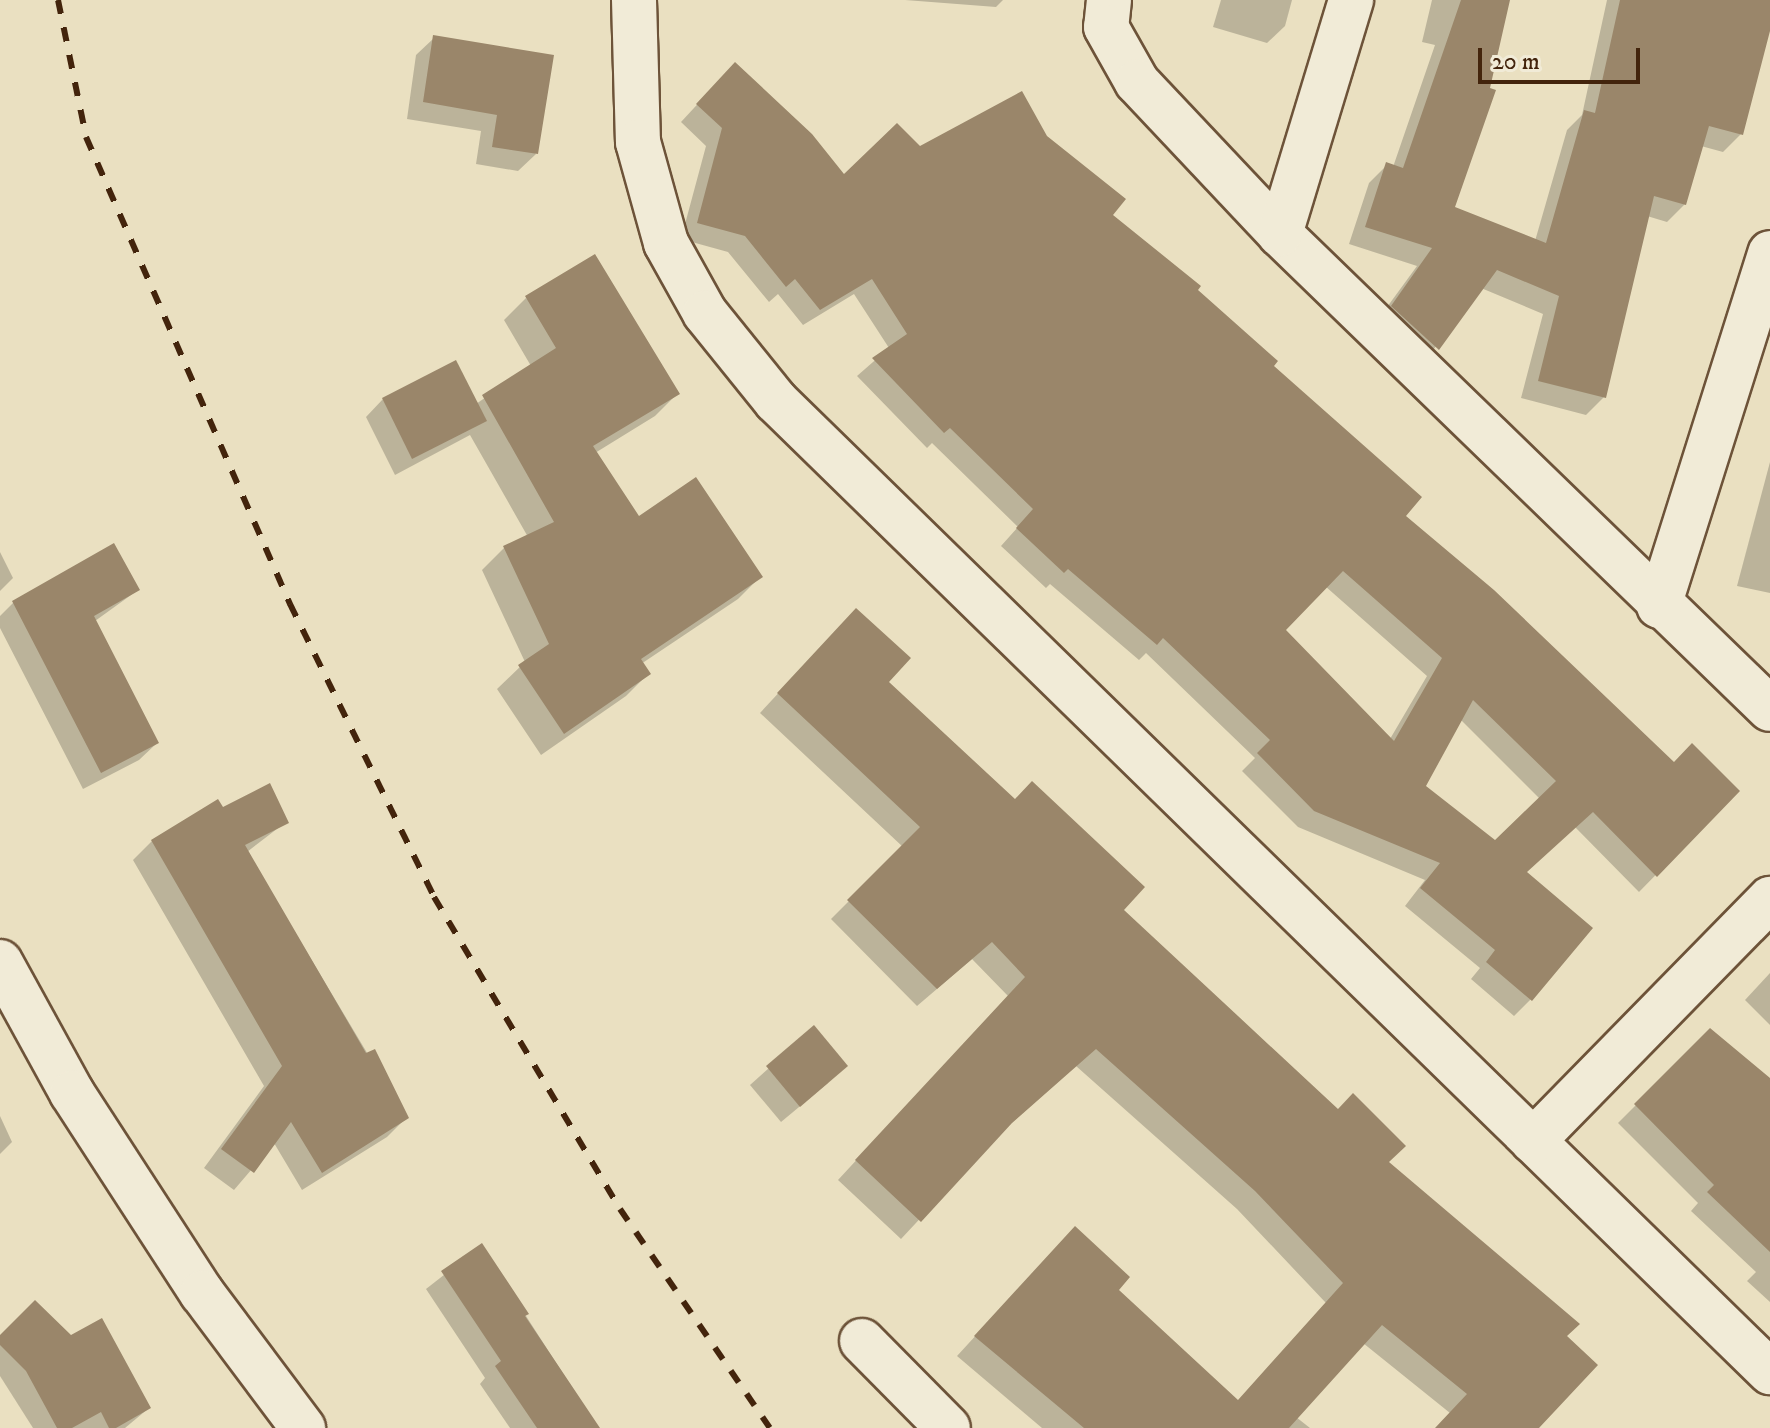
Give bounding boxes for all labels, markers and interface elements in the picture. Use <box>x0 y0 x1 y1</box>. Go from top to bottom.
scale bar <box>1482 32 1644 82</box>
text: 20 m <box>1492 47 1540 77</box>

